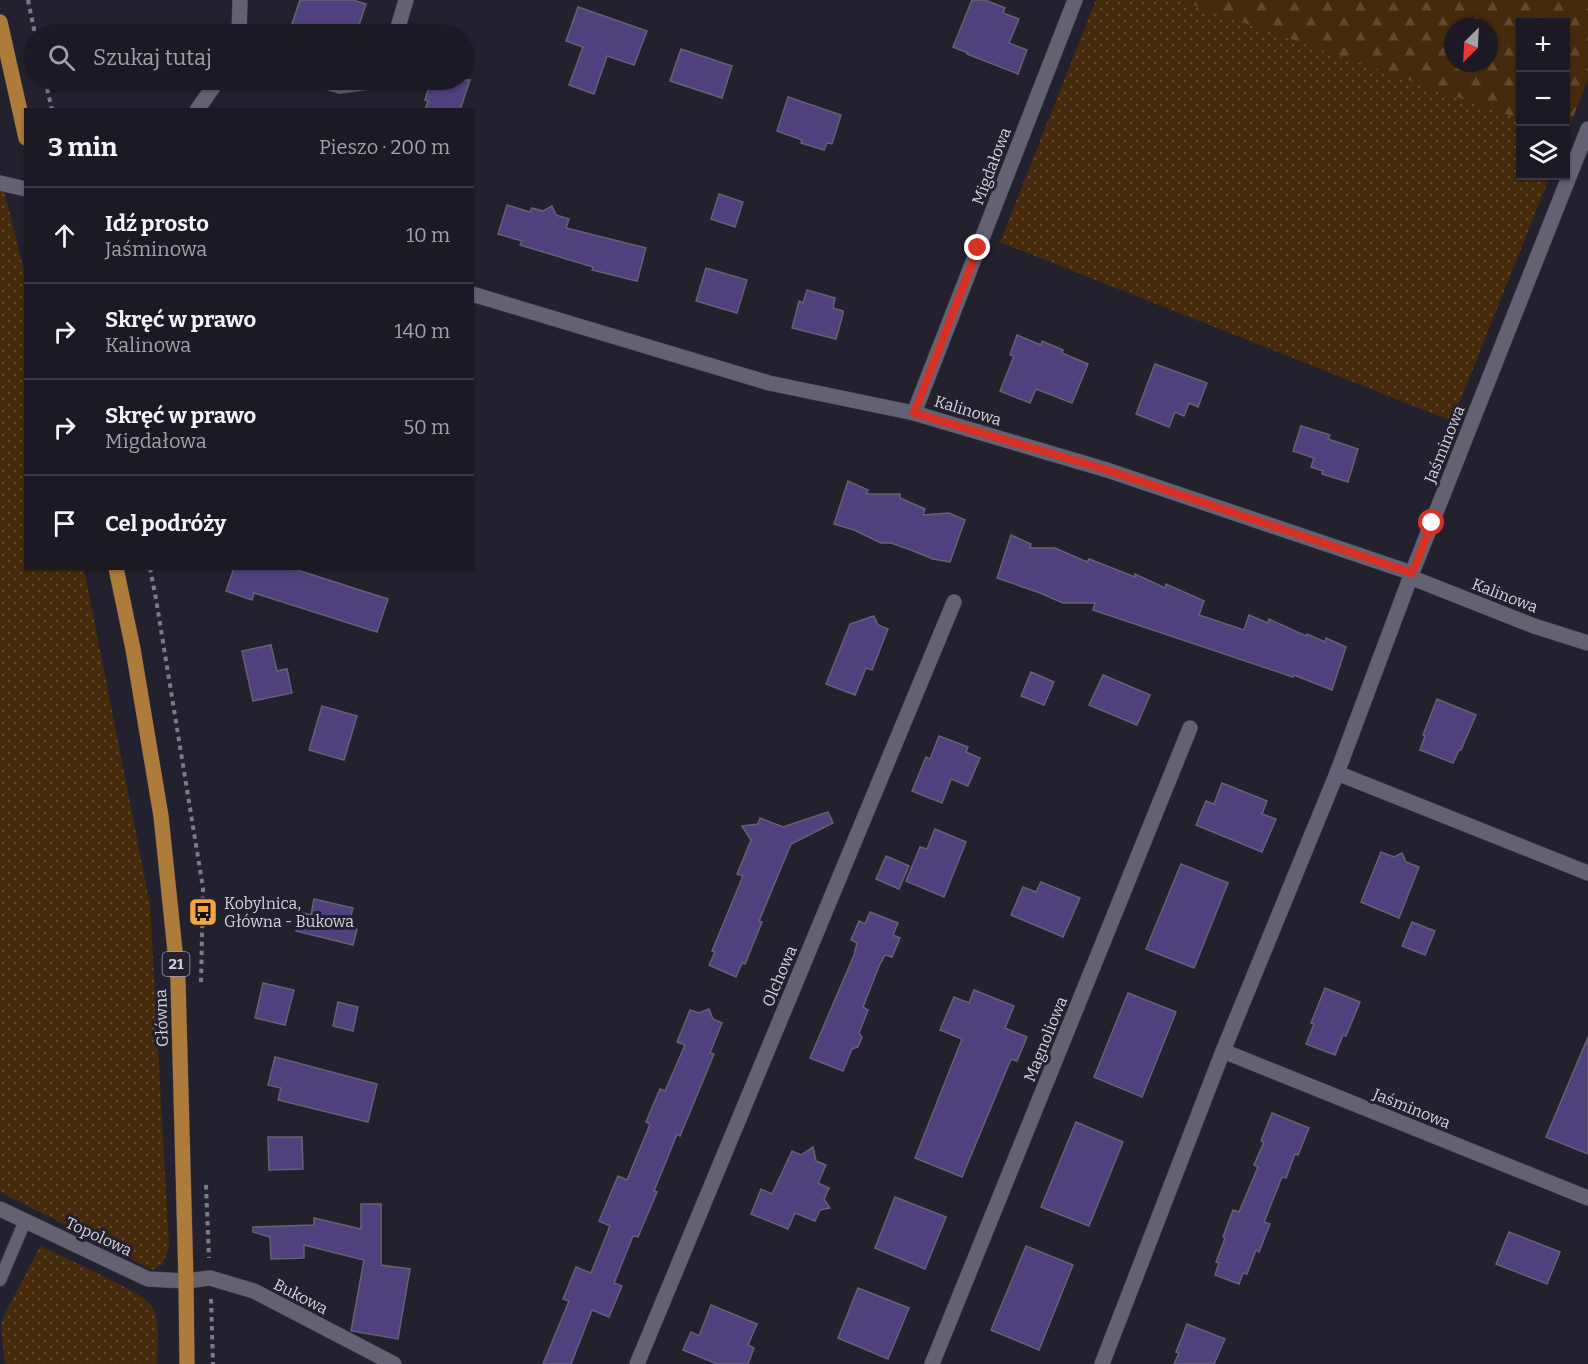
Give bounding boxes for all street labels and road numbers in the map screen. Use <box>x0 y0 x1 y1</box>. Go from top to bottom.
street label: Migdałowa <box>968 125 1015 208</box>
street label: Kalinowa <box>932 391 1004 430</box>
street label: Jaśminowa <box>1420 402 1469 487</box>
street label: Kalinowa <box>1469 574 1541 617</box>
street label: Olchowa <box>758 943 801 1010</box>
road number: 21 <box>162 952 190 976</box>
street label: Główna <box>151 989 172 1047</box>
street label: Magnoliowa <box>1020 994 1071 1085</box>
street label: Jaśminowa <box>1369 1084 1454 1133</box>
street label: Topolowa <box>62 1213 135 1260</box>
street label: Bukowa <box>270 1275 331 1318</box>

